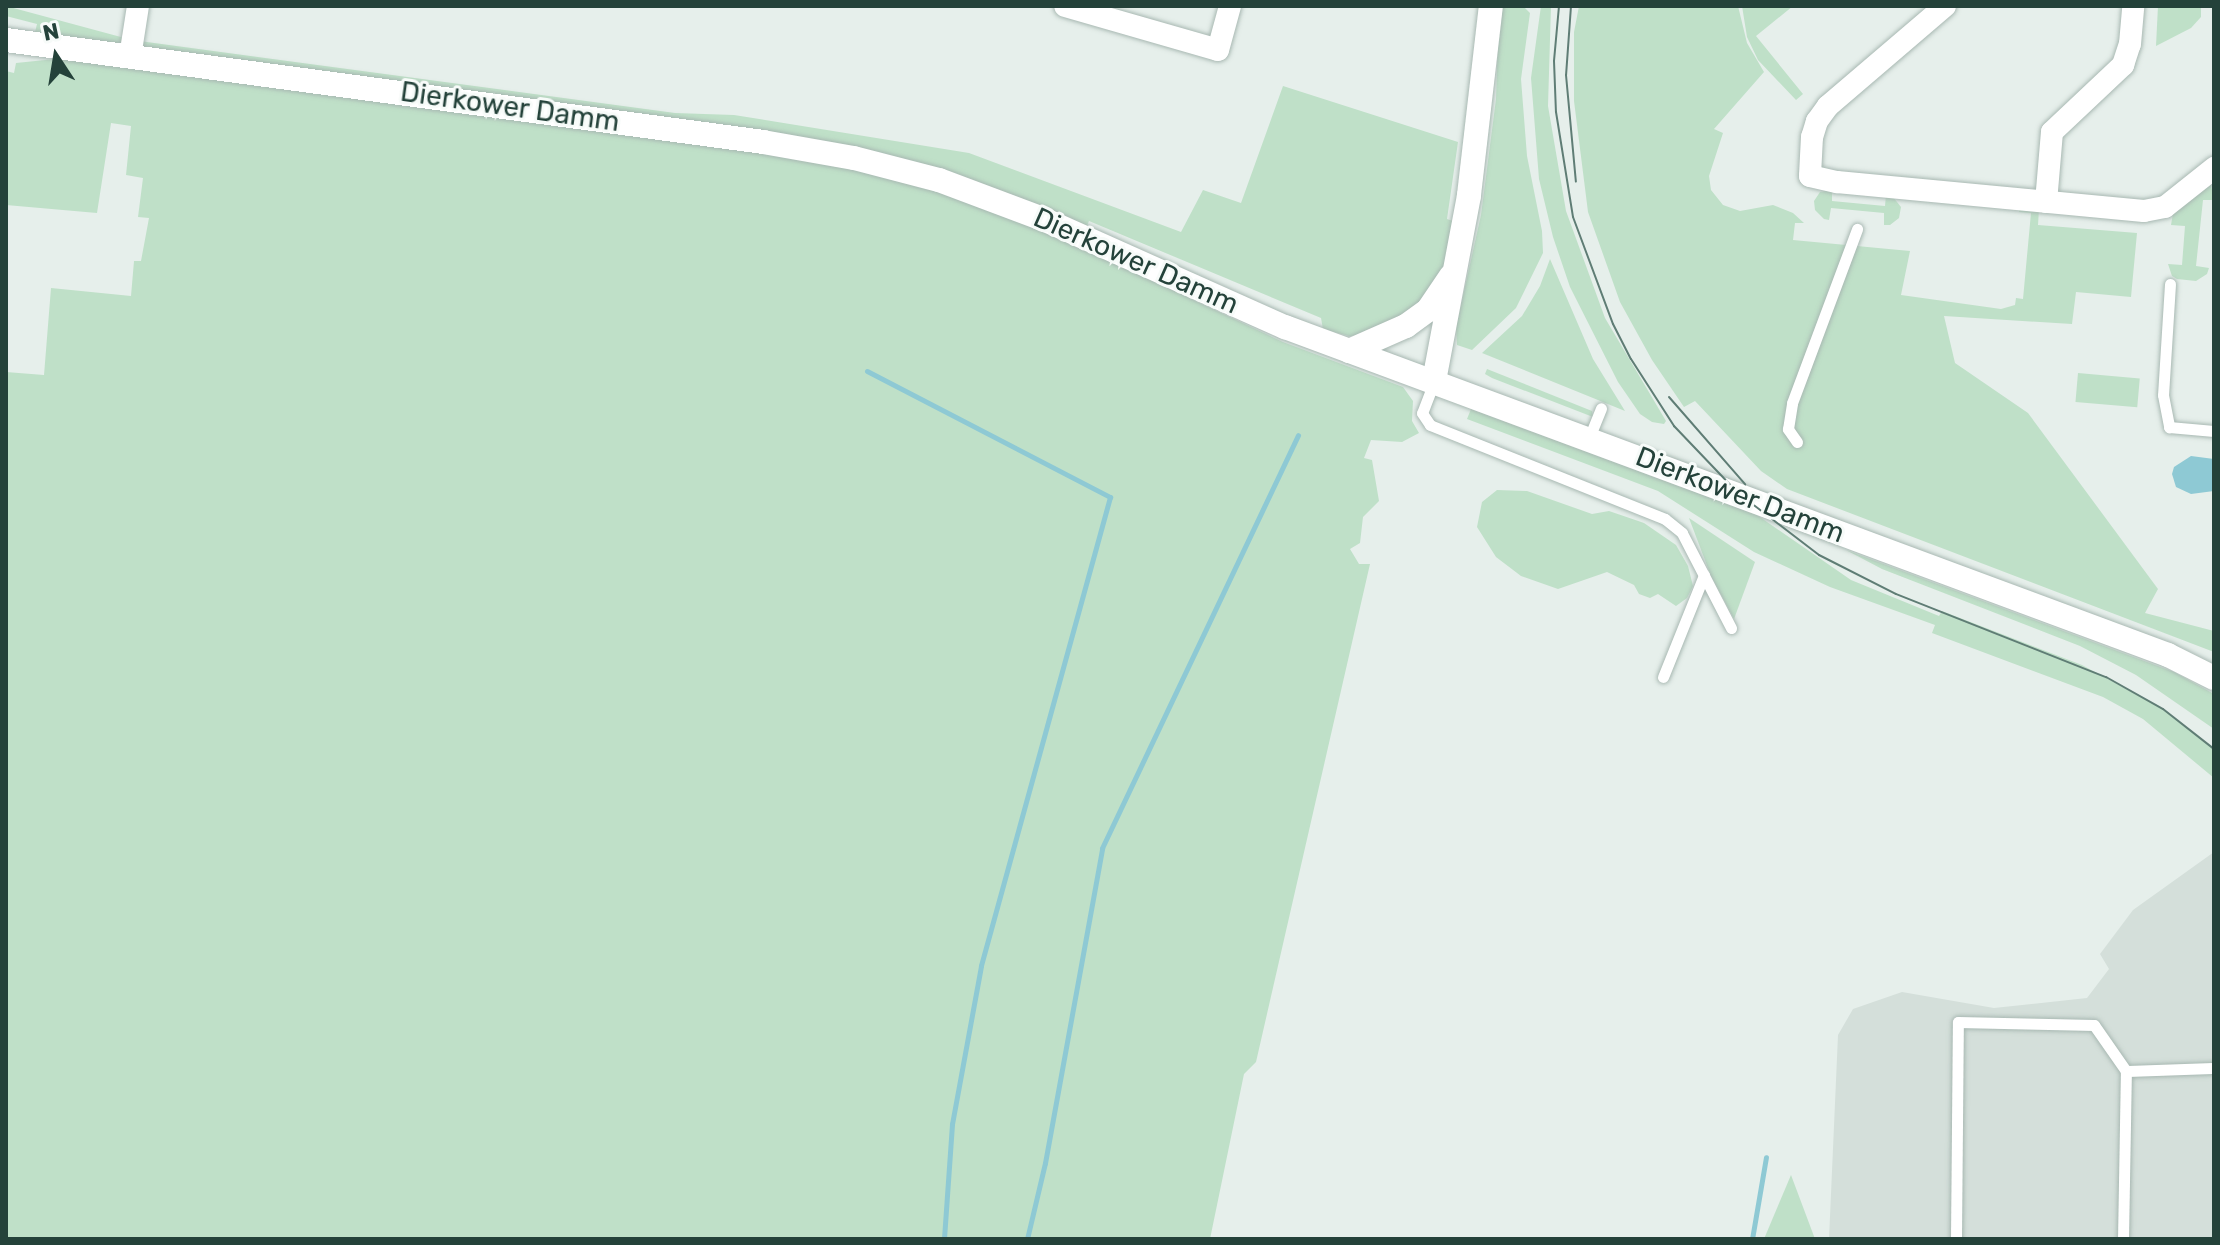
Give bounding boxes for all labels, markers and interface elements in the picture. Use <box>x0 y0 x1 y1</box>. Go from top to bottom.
north arrow <box>16 16 96 96</box>
text: N <box>40 17 61 47</box>
street label: Dierkower Damm <box>398 75 622 139</box>
street label: Dierkower Damm <box>1028 201 1244 321</box>
street label: Dierkower Damm <box>1631 440 1849 550</box>

